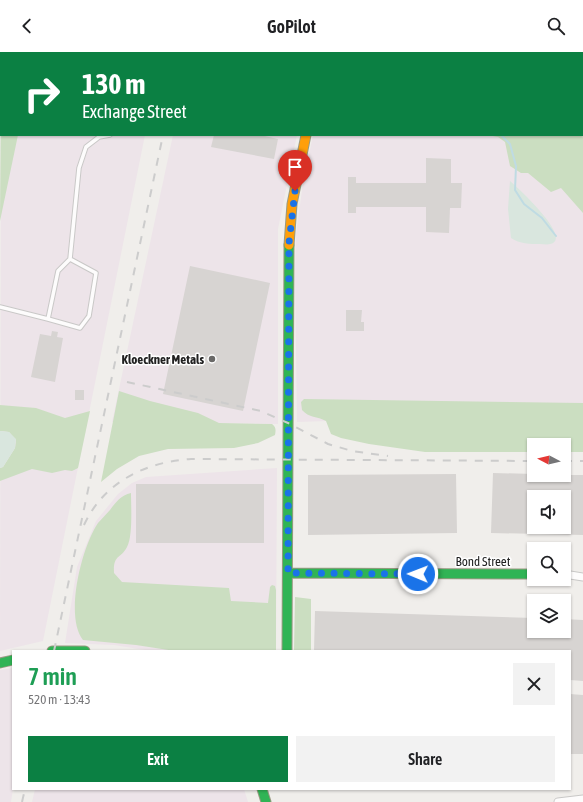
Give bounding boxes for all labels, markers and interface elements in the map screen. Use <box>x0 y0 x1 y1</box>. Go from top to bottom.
icon: back <box>16 15 38 37</box>
icon: search <box>545 15 567 37</box>
text: GoPilot <box>267 16 316 37</box>
icon: right <box>16 68 68 120</box>
text: 130 m <box>82 68 145 100</box>
text: Exchange Street <box>82 101 187 122</box>
pin <box>278 150 312 191</box>
icon: arrive <box>284 156 306 178</box>
place label: Kloeckner Metals <box>122 352 204 367</box>
marker: Kloeckner Metals <box>207 354 217 364</box>
north arrow <box>527 438 571 482</box>
map controls <box>527 438 571 638</box>
button: sound <box>527 490 571 534</box>
button: search <box>527 542 571 586</box>
position arrow <box>397 553 439 595</box>
street label: Bond Street <box>455 554 511 569</box>
button: layers <box>527 594 571 638</box>
text: 7 min <box>28 663 77 690</box>
button: close <box>513 663 555 705</box>
text: 520 m · 13:43 <box>28 692 91 707</box>
button: Exit <box>28 736 288 782</box>
button: Share <box>296 736 555 782</box>

